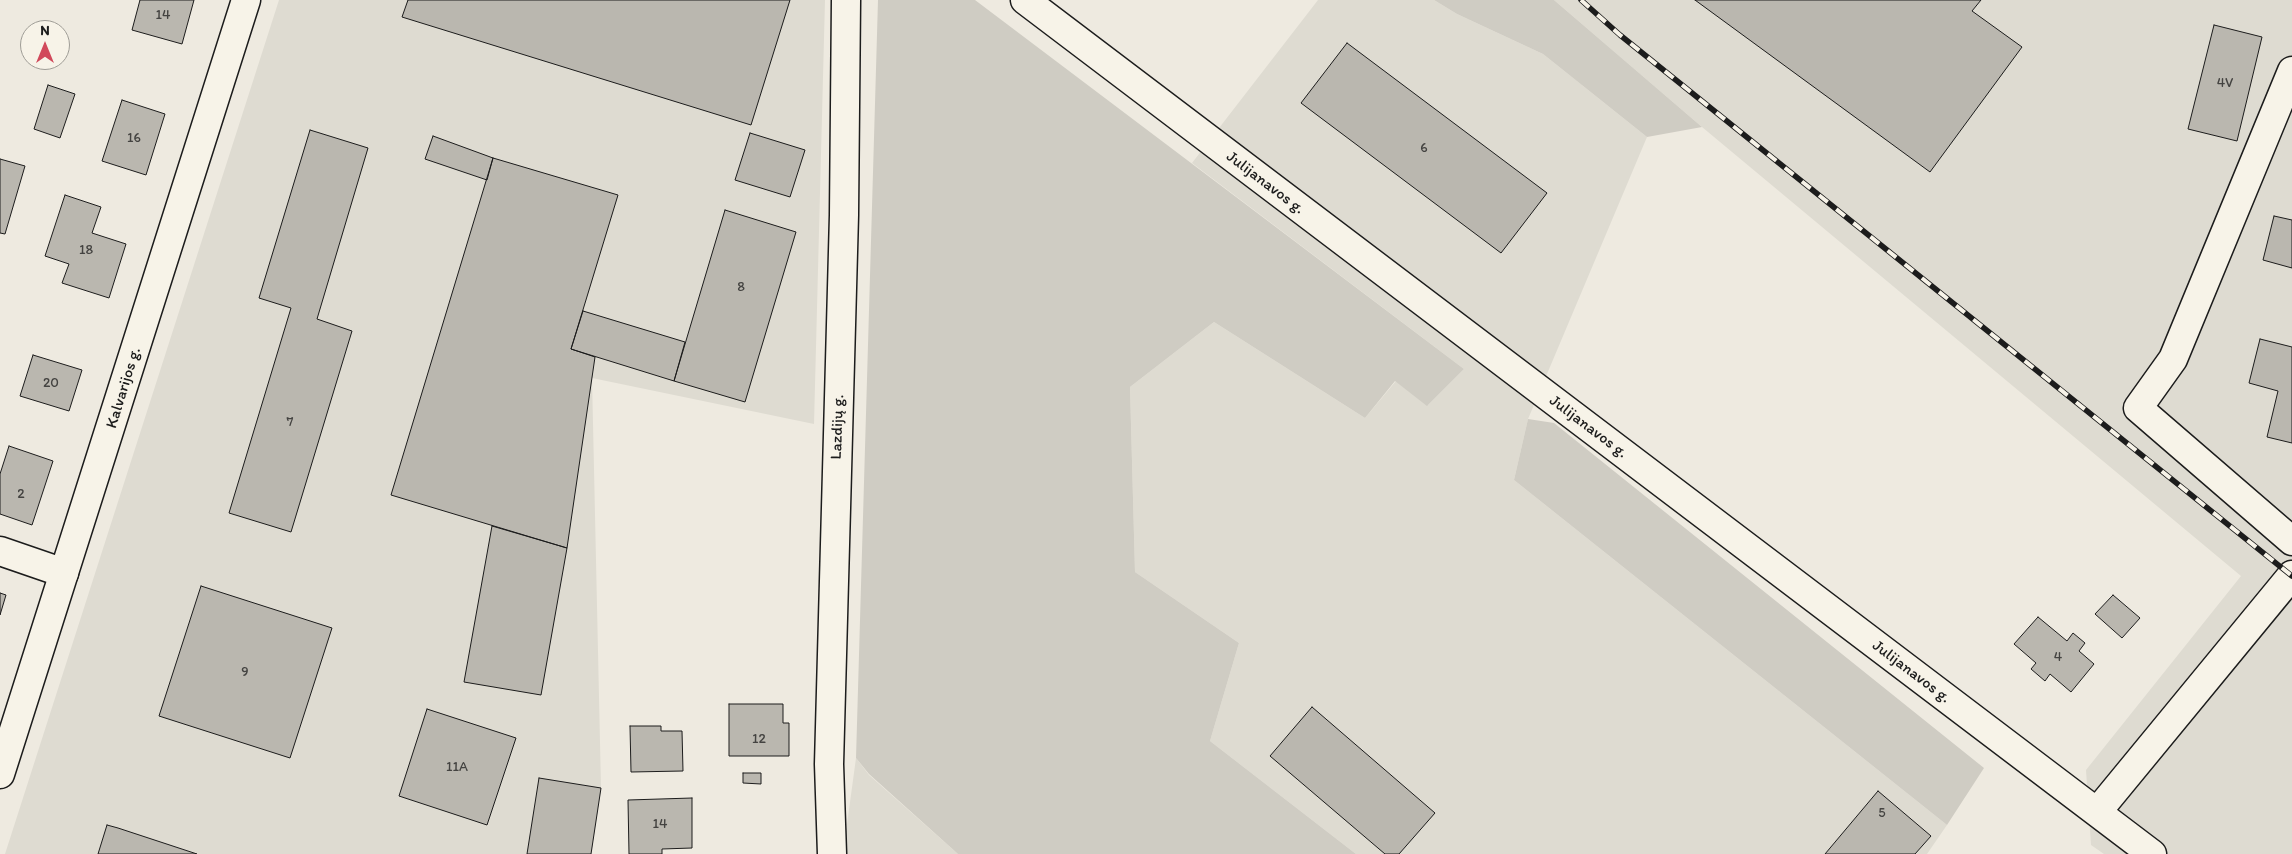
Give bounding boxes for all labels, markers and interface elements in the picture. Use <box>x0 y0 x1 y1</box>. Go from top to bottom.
house number: 14 <box>156 7 170 23</box>
north arrow <box>20 20 70 70</box>
text: N <box>40 22 50 39</box>
house number: 4V <box>2217 75 2233 91</box>
house number: 16 <box>127 130 141 146</box>
house number: 6 <box>1420 140 1428 156</box>
street label: Julijanavos g. <box>1222 147 1308 219</box>
house number: 18 <box>79 242 93 258</box>
house number: 8 <box>737 279 745 295</box>
street label: Kalvarijos g. <box>103 345 145 431</box>
house number: 20 <box>43 375 59 391</box>
street label: Julijanavos g. <box>1545 391 1631 463</box>
street label: Lazdijų g. <box>827 394 849 460</box>
house number: 7 <box>287 414 293 430</box>
house number: 2 <box>17 486 25 502</box>
street label: Julijanavos g. <box>1868 636 1954 708</box>
house number: 4 <box>2054 649 2062 665</box>
house number: 9 <box>241 664 249 680</box>
house number: 12 <box>752 731 766 747</box>
house number: 11A <box>446 759 468 775</box>
house number: 5 <box>1878 805 1886 821</box>
house number: 14 <box>653 816 667 832</box>

